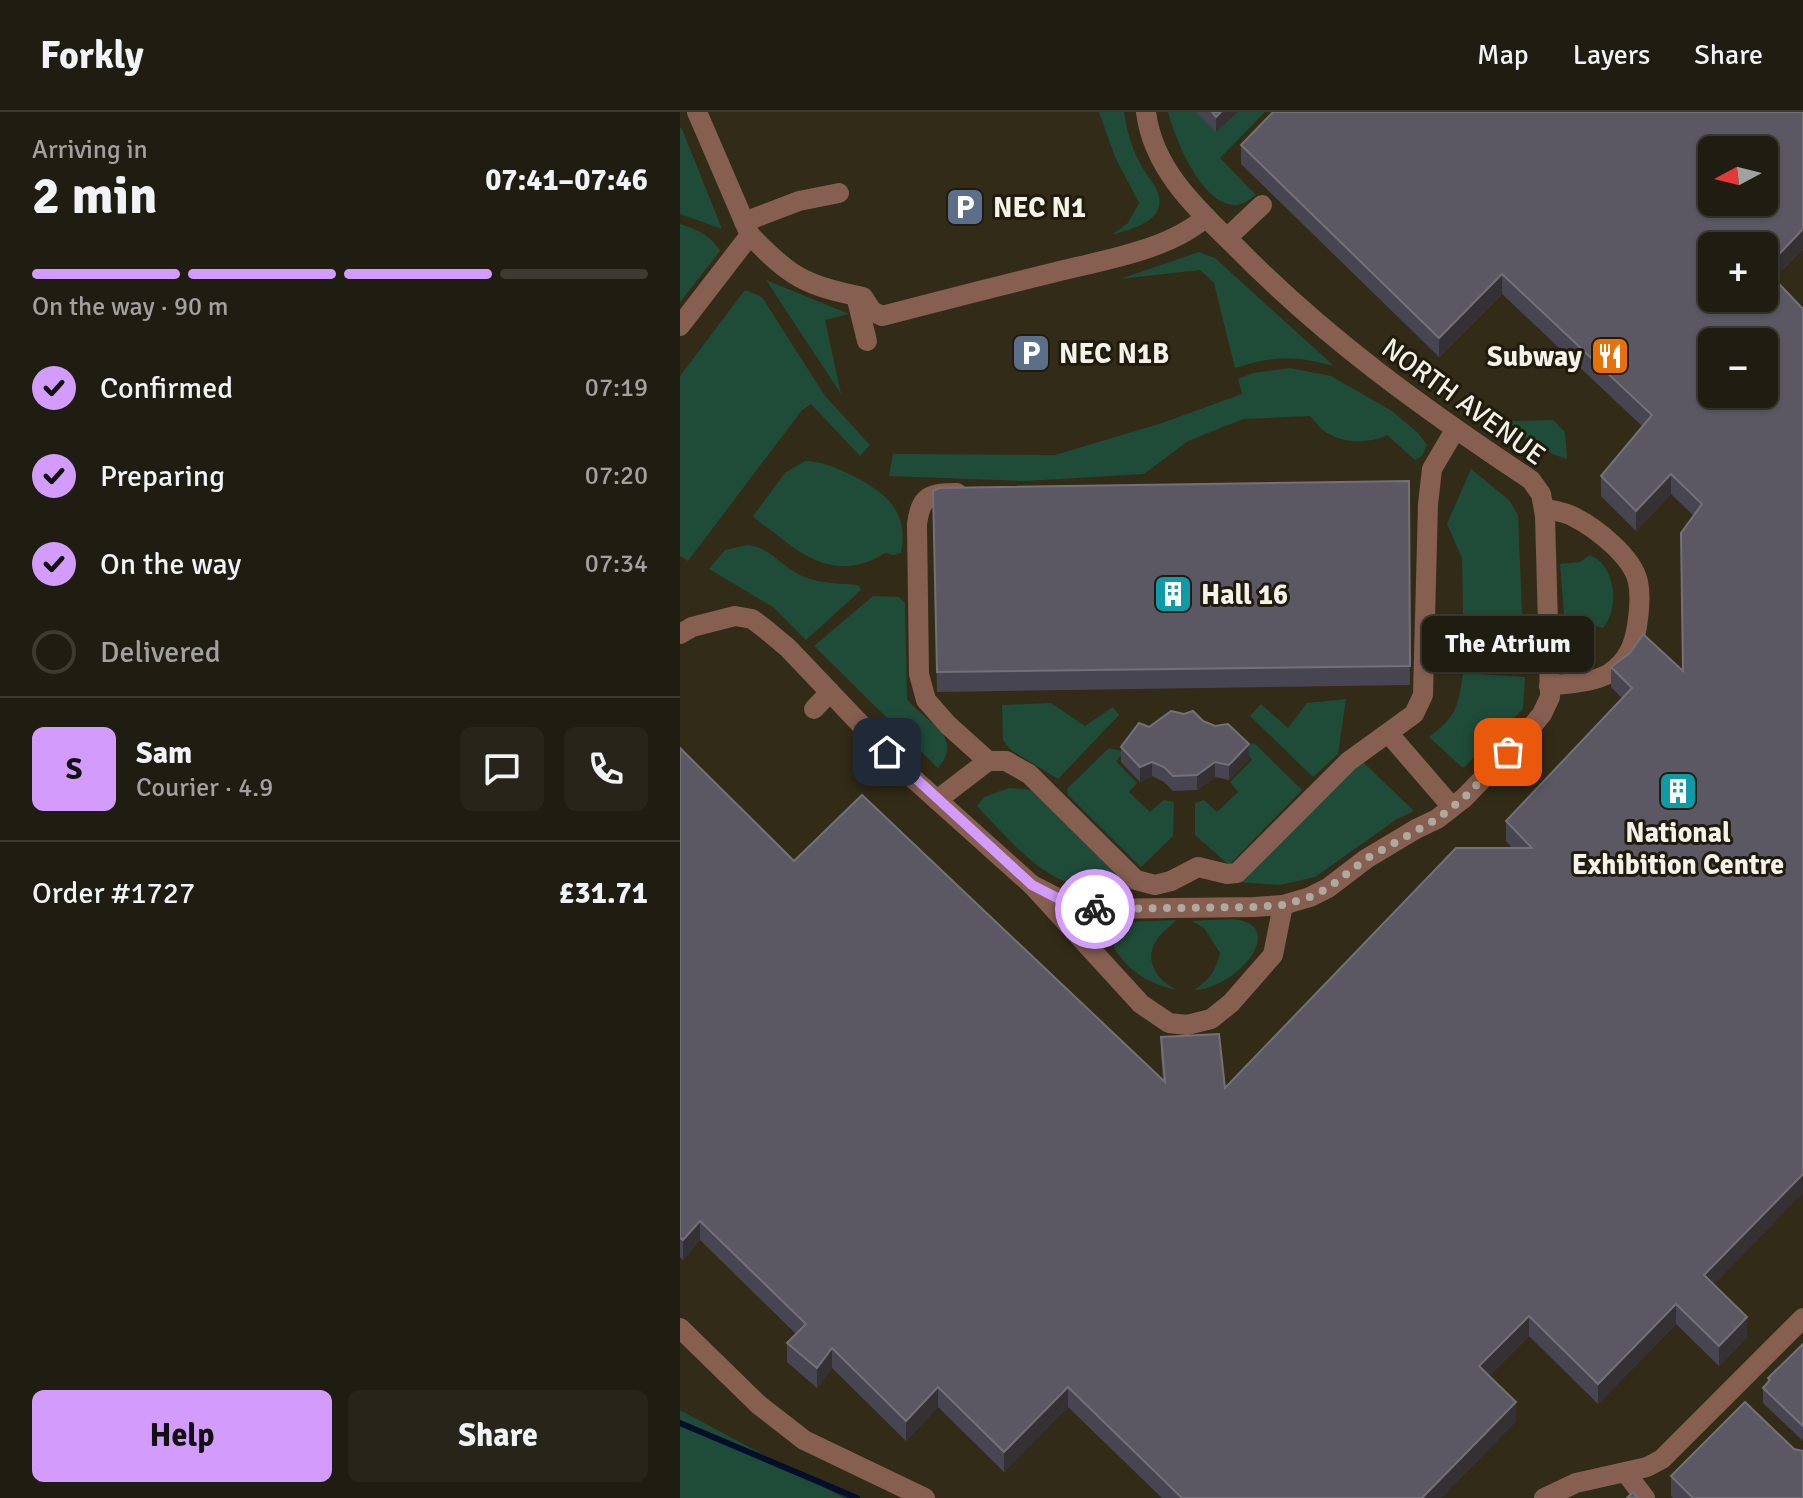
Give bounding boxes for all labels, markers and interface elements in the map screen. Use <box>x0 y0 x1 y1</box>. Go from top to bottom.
text: Forkly <box>40 32 144 79</box>
text: Map <box>1477 38 1529 72</box>
text: Layers <box>1573 38 1650 72</box>
text: Share <box>1694 38 1763 72</box>
text: Arriving in <box>32 134 148 166</box>
north arrow <box>1698 136 1778 216</box>
map controls <box>1698 136 1778 408</box>
text: 07:41–07:46 <box>485 162 648 199</box>
text: 2 min <box>32 164 158 228</box>
parking icon: NEC N1 <box>944 186 986 228</box>
place label: NEC N1 <box>993 191 1086 225</box>
button: + <box>1698 232 1778 312</box>
text: On the way · 90 m <box>32 291 228 323</box>
button: − <box>1698 328 1778 408</box>
street label: NORTH AVENUE <box>1375 331 1552 473</box>
parking icon: NEC N1B <box>1010 332 1052 374</box>
restaurant icon: Subway <box>1589 335 1631 377</box>
place label: NEC N1B <box>1059 337 1169 371</box>
place label: Subway <box>1487 340 1582 374</box>
icon: check <box>32 366 76 410</box>
text: Confirmed <box>100 370 233 407</box>
text: 07:19 <box>585 372 648 404</box>
icon: check <box>32 454 76 498</box>
text: Preparing <box>100 458 225 495</box>
text: 07:20 <box>585 460 648 492</box>
icon: check <box>32 542 76 586</box>
text: On the way <box>100 546 241 583</box>
text: 07:34 <box>585 548 648 580</box>
building icon: Hall 16 <box>1152 573 1194 615</box>
place label: Hall 16 <box>1201 578 1288 612</box>
callout: The Atrium <box>1422 616 1594 672</box>
text: The Atrium <box>1445 628 1571 660</box>
text: Delivered <box>100 634 221 671</box>
pin <box>853 718 921 786</box>
pin <box>1474 718 1542 786</box>
button: chat <box>460 727 544 811</box>
button: phone <box>564 727 648 811</box>
icon: home <box>865 730 909 774</box>
icon: bag <box>1486 730 1530 774</box>
text: Sam <box>136 735 192 772</box>
text: S <box>66 751 82 788</box>
building icon: National Exhibition Centre <box>1657 770 1699 812</box>
text: Courier · 4.9 <box>136 772 273 804</box>
place label: National Exhibition Centre <box>1572 816 1784 882</box>
courier <box>1055 869 1135 949</box>
text: Order #1727 <box>32 875 195 912</box>
text: £31.71 <box>558 875 648 912</box>
icon: bike <box>1073 887 1117 931</box>
button: Help <box>32 1390 332 1482</box>
button: Share <box>348 1390 648 1482</box>

